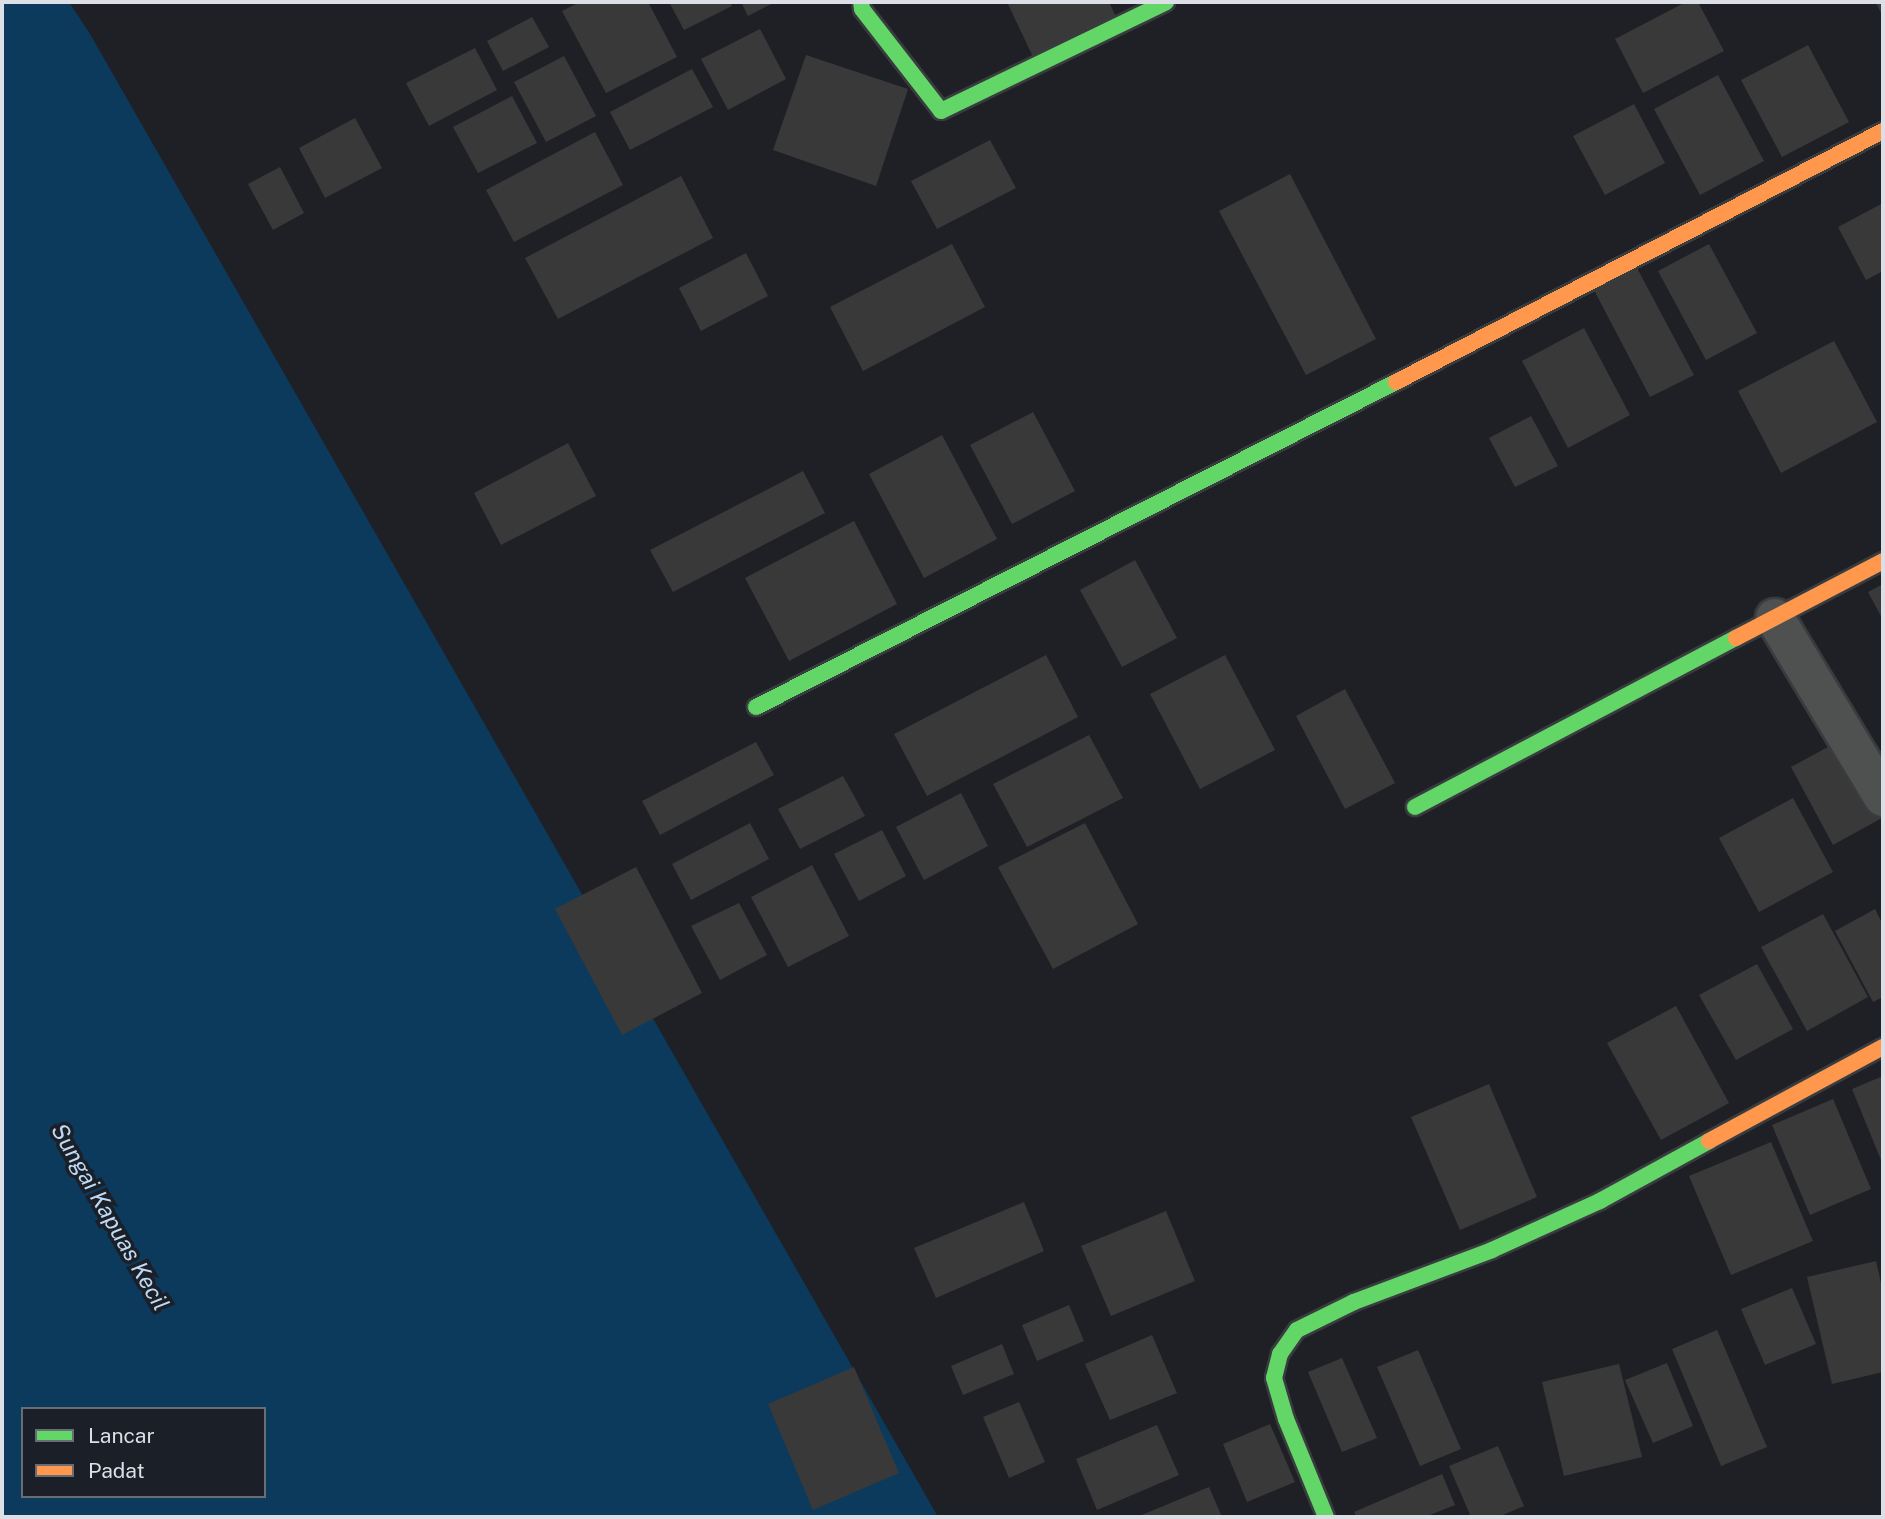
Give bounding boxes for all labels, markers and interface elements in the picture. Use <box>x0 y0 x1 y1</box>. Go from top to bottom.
water label: Sungai Kapuas Kecil <box>45 1119 175 1315</box>
legend <box>21 1407 266 1498</box>
text: Lancar <box>88 1423 155 1448</box>
text: Padat <box>88 1458 145 1483</box>

